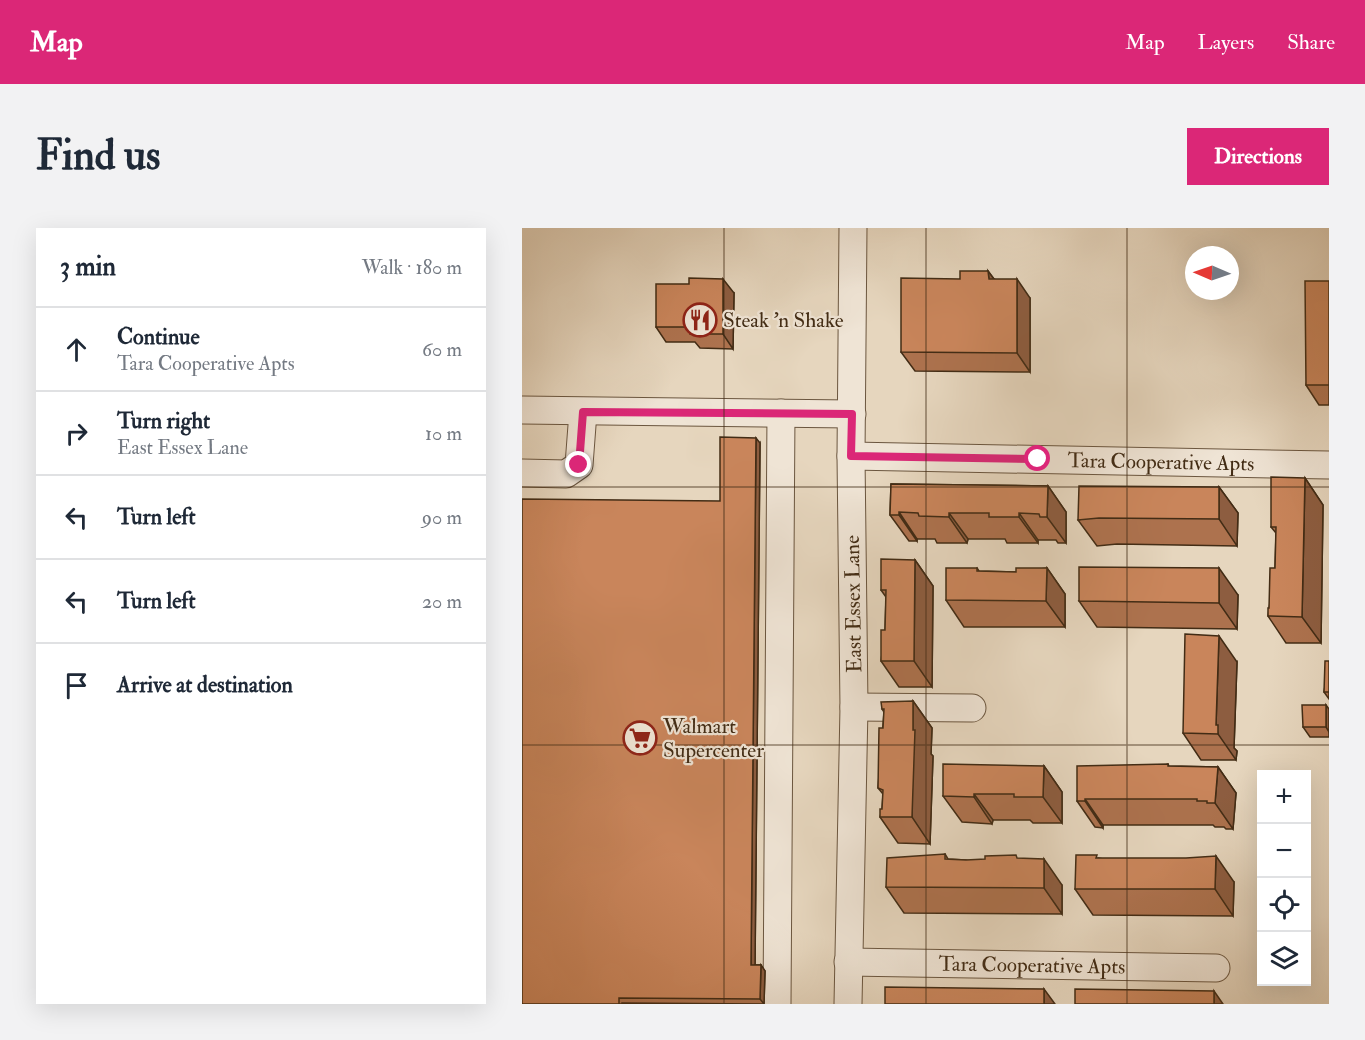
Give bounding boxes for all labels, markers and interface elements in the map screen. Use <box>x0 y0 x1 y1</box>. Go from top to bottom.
text: Map <box>30 25 83 60</box>
text: Map <box>1125 29 1165 56</box>
text: Layers <box>1198 29 1254 56</box>
text: Share <box>1287 29 1335 56</box>
button: Directions <box>1187 128 1329 185</box>
text: Find us <box>36 130 160 182</box>
north arrow <box>1185 246 1239 300</box>
text: 3 min <box>60 251 116 283</box>
text: Walk · 180 m <box>362 255 462 280</box>
restaurant icon: Steak 'n Shake <box>682 302 718 338</box>
place label: Steak 'n Shake <box>723 307 844 334</box>
text: Continue <box>117 323 200 351</box>
icon: ahead <box>60 333 93 366</box>
text: 60 m <box>422 337 462 362</box>
text: Tara Cooperative Apts <box>117 351 295 376</box>
text: Turn right <box>117 407 210 435</box>
icon: right <box>60 417 93 450</box>
text: 10 m <box>425 421 462 446</box>
text: East Essex Lane <box>117 435 248 460</box>
route start <box>1024 445 1050 471</box>
street label: Tara Cooperative Apts <box>1067 447 1255 478</box>
route end <box>565 451 591 477</box>
icon: left <box>60 501 93 534</box>
text: Turn left <box>117 503 196 531</box>
text: 90 m <box>422 505 462 530</box>
street label: East Essex Lane <box>839 535 868 673</box>
icon: left <box>60 585 93 618</box>
text: Turn left <box>117 587 196 615</box>
text: 20 m <box>422 589 462 614</box>
icon: arrive <box>60 669 93 702</box>
text: Arrive at destination <box>117 671 293 699</box>
place label: Walmart Supercenter <box>662 713 764 764</box>
supermarket icon: Walmart Supercenter <box>622 720 658 756</box>
map controls <box>1257 770 1311 986</box>
button: + <box>1257 770 1311 824</box>
button: − <box>1257 824 1311 878</box>
button: locate <box>1257 878 1311 932</box>
button: layers <box>1257 932 1311 986</box>
street label: Tara Cooperative Apts <box>938 950 1126 981</box>

